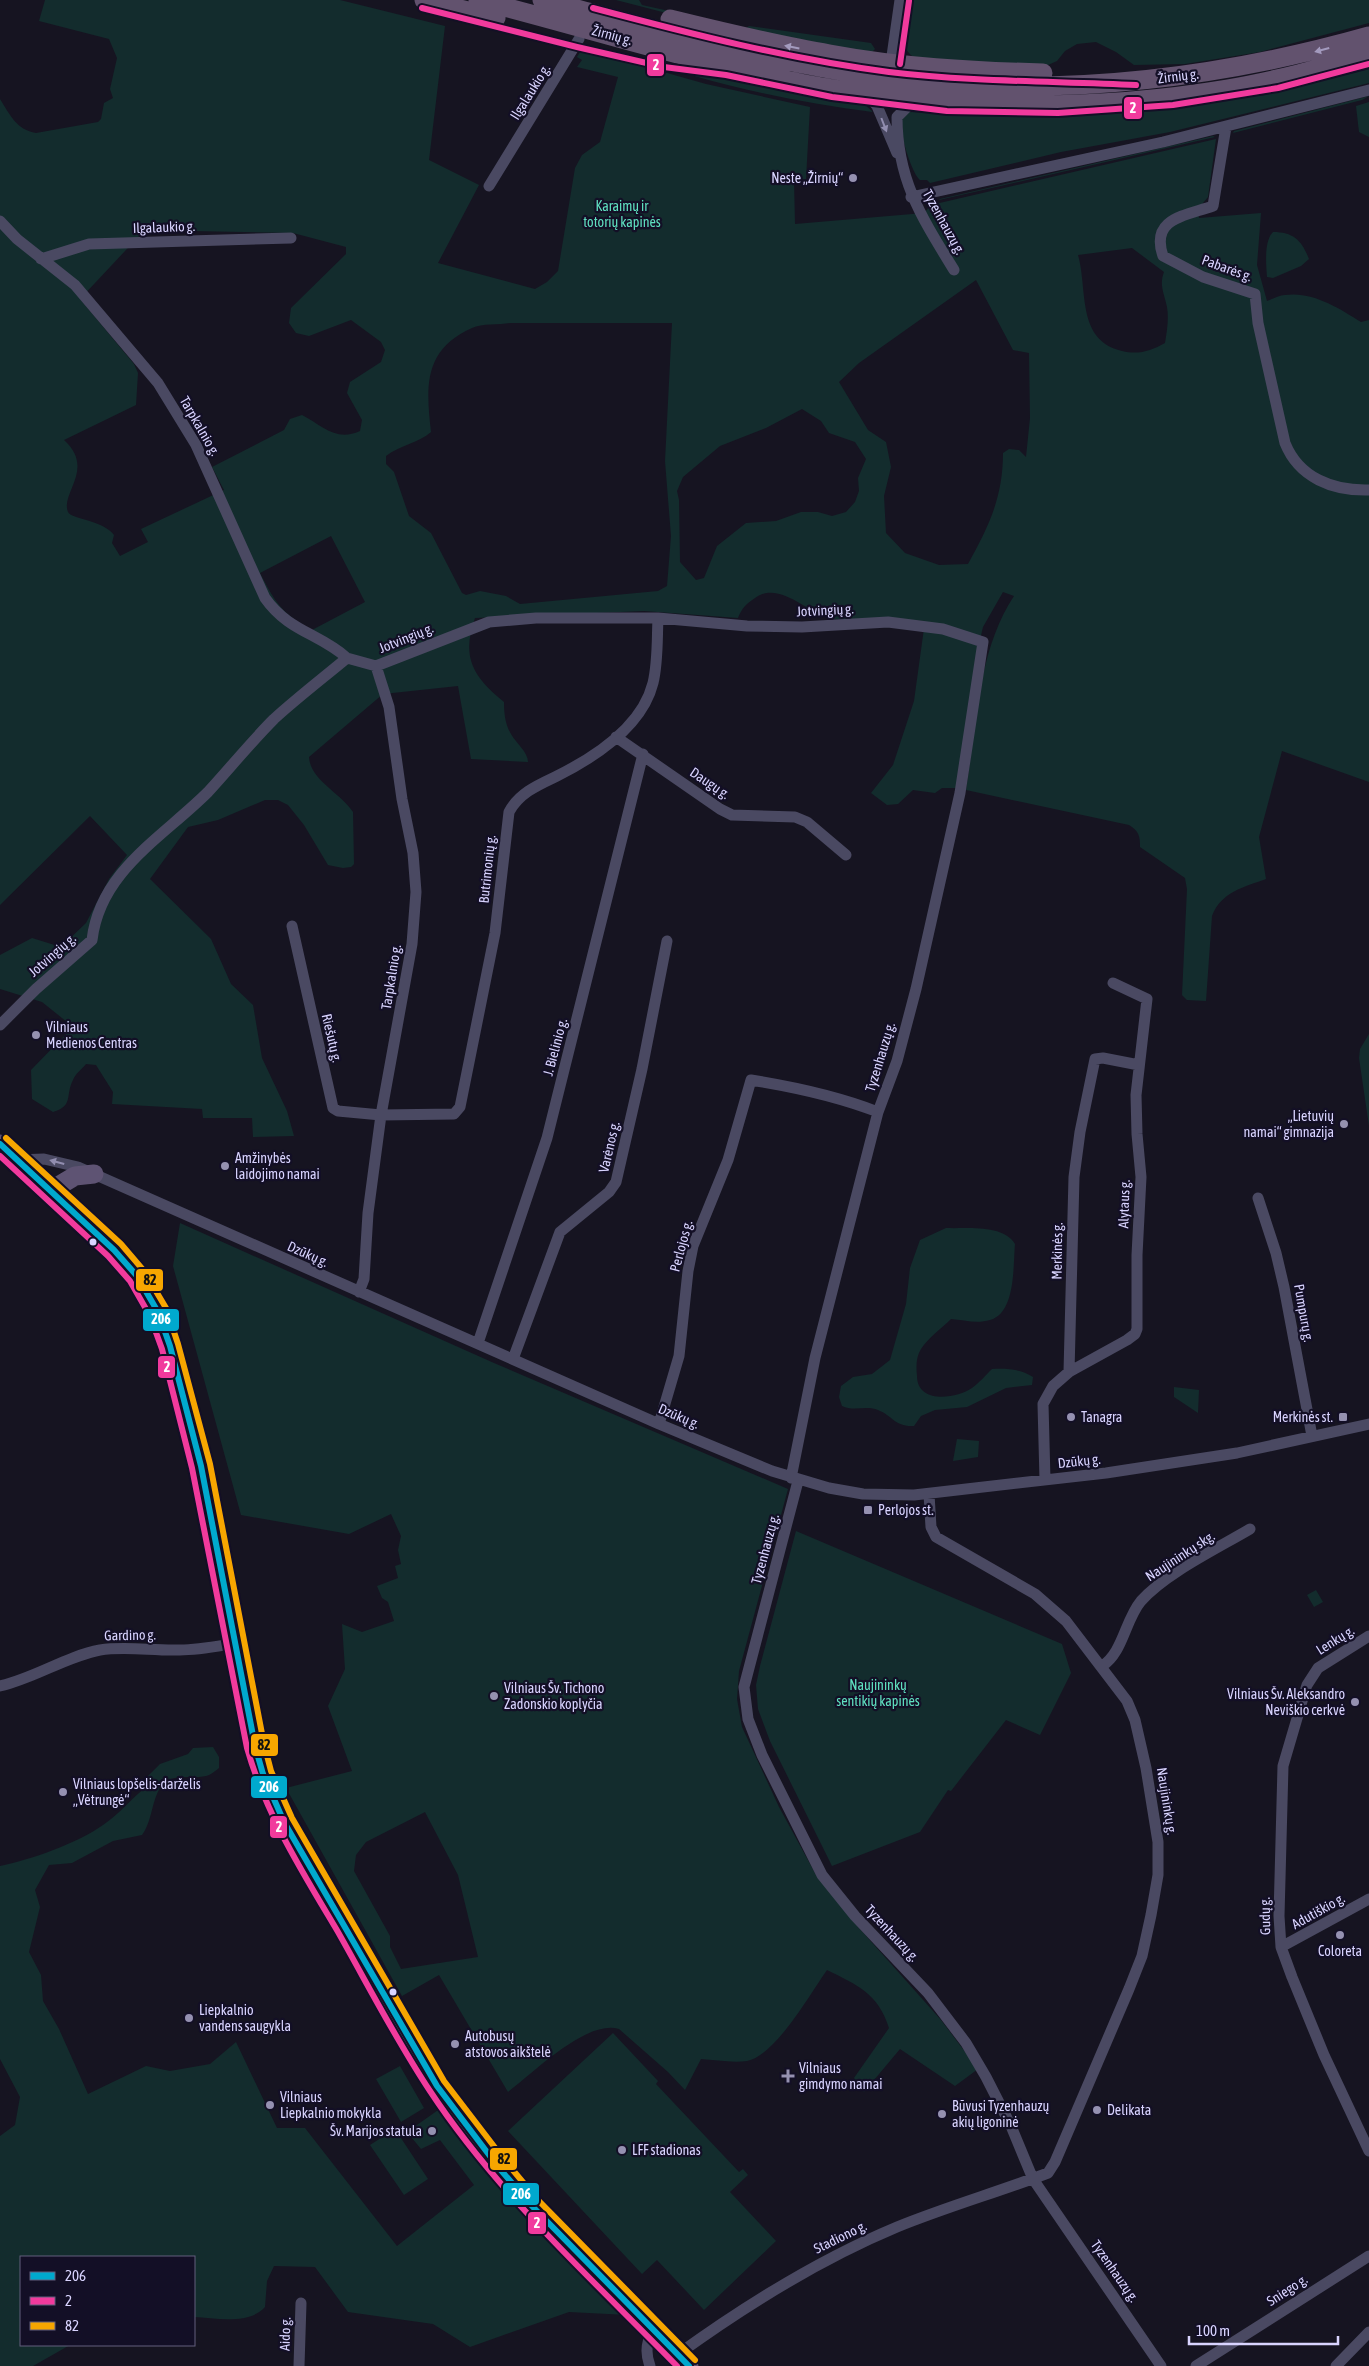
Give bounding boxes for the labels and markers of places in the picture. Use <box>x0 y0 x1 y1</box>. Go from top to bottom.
place label: Neste „Žirnių“ <box>771 170 843 186</box>
marker: Neste „Žirnių“ <box>847 172 859 184</box>
place label: Vilniaus Medienos Centras <box>46 1019 137 1051</box>
marker: Vilniaus Medienos Centras <box>30 1029 42 1041</box>
place label: „Lietuvių namai“ gimnazija <box>1244 1108 1334 1140</box>
marker: „Lietuvių namai“ gimnazija <box>1338 1118 1350 1130</box>
place label: Amžinybės laidojimo namai <box>235 1150 320 1182</box>
marker: Amžinybės laidojimo namai <box>219 1160 231 1172</box>
unlabelled marker <box>88 1237 98 1247</box>
place label: Tanagra <box>1081 1409 1122 1425</box>
place label: Merkinės st. <box>1273 1409 1333 1425</box>
marker: Tanagra <box>1065 1411 1077 1423</box>
marker: Merkinės st. <box>1337 1411 1349 1423</box>
place label: Perlojos st. <box>878 1502 933 1518</box>
marker: Perlojos st. <box>862 1504 874 1516</box>
place label: Vilniaus Šv. Tichono Zadonskio koplyčia <box>504 1680 604 1712</box>
place label: Vilniaus Šv. Aleksandro Neviškio cerkvė <box>1227 1686 1345 1718</box>
marker: Vilniaus Šv. Tichono Zadonskio koplyčia <box>488 1690 500 1702</box>
marker: Vilniaus Šv. Aleksandro Neviškio cerkvė <box>1349 1696 1361 1708</box>
place label: Vilniaus lopšelis-darželis „Vėtrungė“ <box>73 1776 201 1808</box>
marker: Vilniaus lopšelis-darželis „Vėtrungė“ <box>57 1786 69 1798</box>
marker: Coloreta <box>1334 1929 1346 1941</box>
place label: Coloreta <box>1318 1943 1362 1959</box>
unlabelled marker <box>388 1987 398 1997</box>
place label: Liepkalnio vandens saugykla <box>199 2002 291 2034</box>
marker: Liepkalnio vandens saugykla <box>183 2012 195 2024</box>
place label: Autobusų atstovos aikštelė <box>465 2028 551 2060</box>
marker: Autobusų atstovos aikštelė <box>449 2038 461 2050</box>
place label: Vilniaus gimdymo namai <box>799 2060 882 2092</box>
marker: Vilniaus gimdymo namai <box>781 2069 795 2083</box>
place label: Vilniaus Liepkalnio mokykla <box>280 2089 382 2121</box>
place label: Būvusi Tyzenhauzų akių ligoninė <box>952 2098 1049 2130</box>
marker: Vilniaus Liepkalnio mokykla <box>264 2099 276 2111</box>
place label: Delikata <box>1107 2102 1151 2118</box>
marker: Delikata <box>1091 2104 1103 2116</box>
marker: Būvusi Tyzenhauzų akių ligoninė <box>936 2108 948 2120</box>
place label: Šv. Marijos statula <box>330 2123 422 2139</box>
marker: Šv. Marijos statula <box>426 2125 438 2137</box>
place label: LFF stadionas <box>632 2142 701 2158</box>
marker: LFF stadionas <box>616 2144 628 2156</box>

